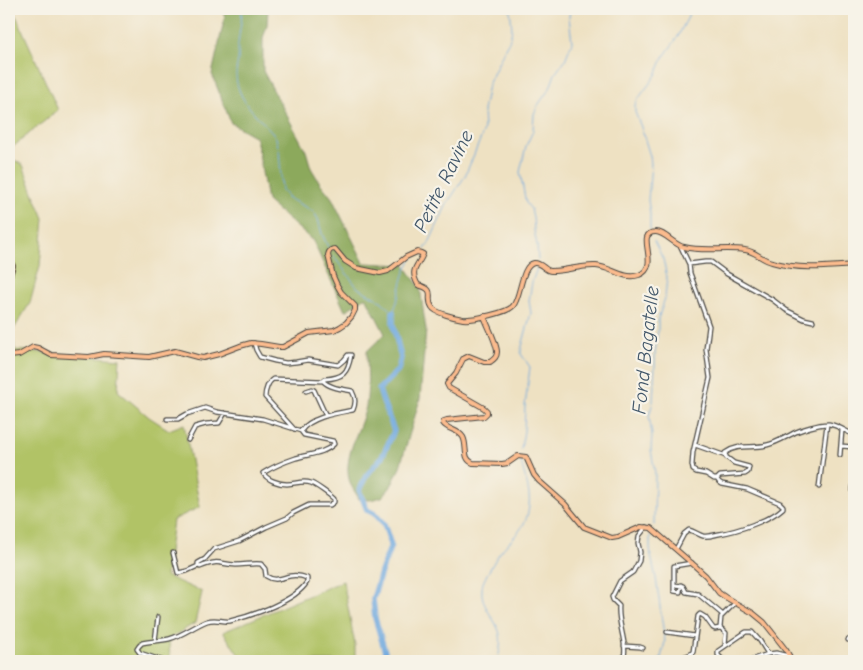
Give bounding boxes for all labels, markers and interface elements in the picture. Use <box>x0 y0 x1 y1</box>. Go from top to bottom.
water label: Petite Ravine <box>409 126 478 236</box>
water label: Fond Bagatelle <box>627 285 664 415</box>

